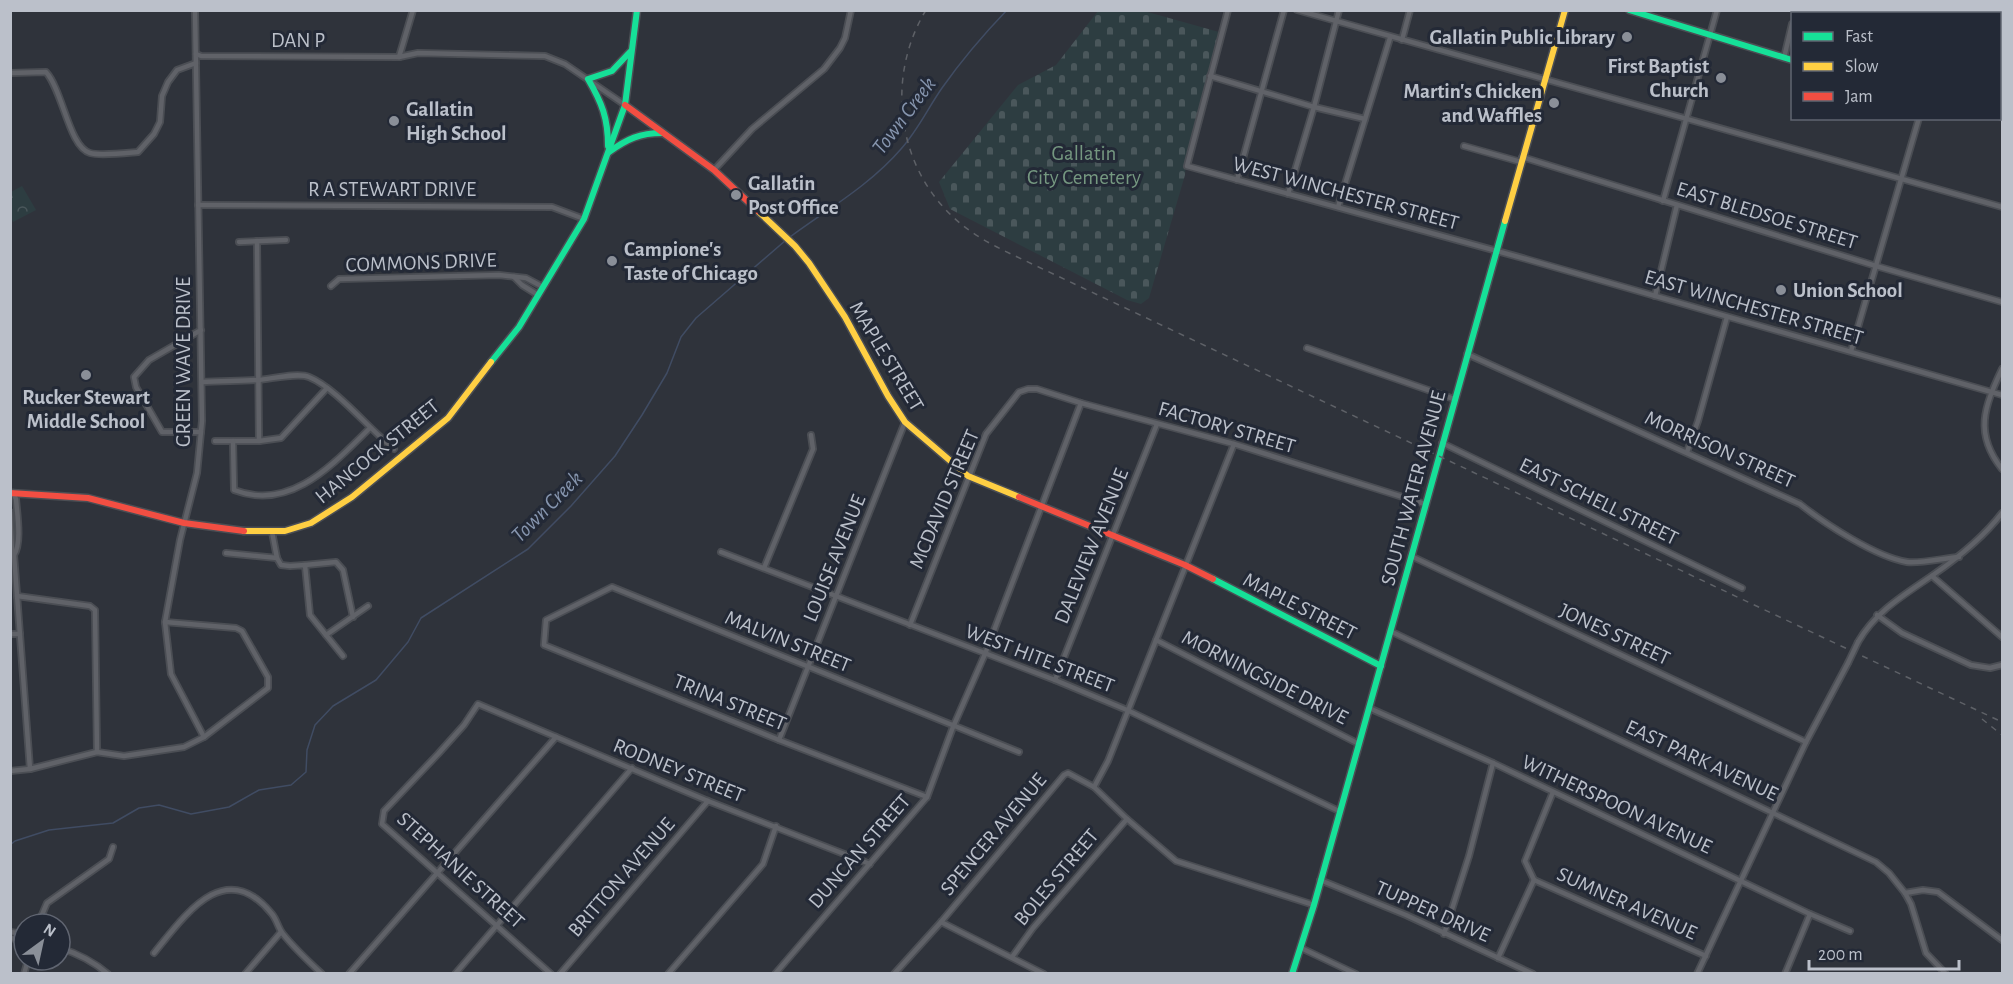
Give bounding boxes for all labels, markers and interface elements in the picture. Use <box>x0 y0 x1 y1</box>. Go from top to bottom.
legend <box>1791 12 2001 120</box>
place label: Gallatin Public Library <box>1430 27 1616 48</box>
text: Fast <box>1845 28 1873 46</box>
street label: DAN P <box>271 30 325 51</box>
marker: Gallatin Public Library <box>1620 30 1634 44</box>
place label: First Baptist Church <box>1607 56 1709 101</box>
text: Slow <box>1845 58 1878 76</box>
marker: First Baptist Church <box>1714 71 1728 85</box>
water label: Town Creek <box>868 73 940 158</box>
place label: Martin's Chicken and Waffles <box>1403 81 1542 126</box>
text: Jam <box>1845 88 1873 106</box>
marker: Martin's Chicken and Waffles <box>1547 96 1561 110</box>
place label: Gallatin High School <box>406 99 507 144</box>
marker: Gallatin High School <box>387 114 401 128</box>
park label: Gallatin City Cemetery <box>1027 143 1141 188</box>
street label: WEST WINCHESTER STREET <box>1231 153 1461 234</box>
place label: Gallatin Post Office <box>748 173 839 218</box>
street label: EAST BLEDSOE STREET <box>1674 178 1860 253</box>
street label: R A STEWART DRIVE <box>308 179 476 200</box>
marker: Gallatin Post Office <box>729 188 743 202</box>
place label: Campione's Taste of Chicago <box>624 239 758 284</box>
street label: COMMONS DRIVE <box>345 249 497 276</box>
marker: Campione's Taste of Chicago <box>605 254 619 268</box>
street label: EAST WINCHESTER STREET <box>1642 266 1866 349</box>
street label: GREEN WAVE DRIVE <box>173 277 194 447</box>
place label: Union School <box>1793 280 1903 301</box>
marker: Union School <box>1774 283 1788 297</box>
street label: MAPLE STREET <box>846 298 928 415</box>
marker: Rucker Stewart Middle School <box>79 368 93 382</box>
place label: Rucker Stewart Middle School <box>22 387 150 432</box>
street label: SOUTH WATER AVENUE <box>1377 389 1450 588</box>
street label: HANCOCK STREET <box>311 395 443 508</box>
street label: FACTORY STREET <box>1156 398 1298 457</box>
street label: MORRISON STREET <box>1642 407 1798 492</box>
street label: MCDAVID STREET <box>906 427 983 572</box>
street label: EAST SCHELL STREET <box>1516 454 1682 549</box>
street label: DALEVIEW AVENUE <box>1051 466 1132 627</box>
water label: Town Creek <box>507 467 587 547</box>
street label: LOUISE AVENUE <box>799 492 869 625</box>
street label: MAPLE STREET <box>1240 569 1360 644</box>
street label: JONES STREET <box>1556 600 1673 669</box>
street label: MALVIN STREET <box>722 607 854 676</box>
street label: WEST HITE STREET <box>962 620 1117 697</box>
street label: MORNINGSIDE DRIVE <box>1178 626 1351 728</box>
street label: TRINA STREET <box>670 670 789 735</box>
street label: EAST PARK AVENUE <box>1622 716 1781 805</box>
street label: RODNEY STREET <box>610 735 747 806</box>
street label: WITHERSPOON AVENUE <box>1519 751 1715 858</box>
street label: SPENCER AVENUE <box>936 769 1050 899</box>
street label: DUNCAN STREET <box>804 790 914 912</box>
street label: STEPHANIE STREET <box>393 808 528 933</box>
street label: BRITTON AVENUE <box>564 814 679 941</box>
street label: BOLES STREET <box>1010 825 1103 930</box>
street label: SUMNER AVENUE <box>1554 863 1700 944</box>
street label: TUPPER DRIVE <box>1372 877 1493 946</box>
north arrow <box>12 912 72 972</box>
text: N <box>41 921 59 940</box>
scale bar <box>1809 933 1959 971</box>
text: 200 m <box>1818 946 1863 964</box>

